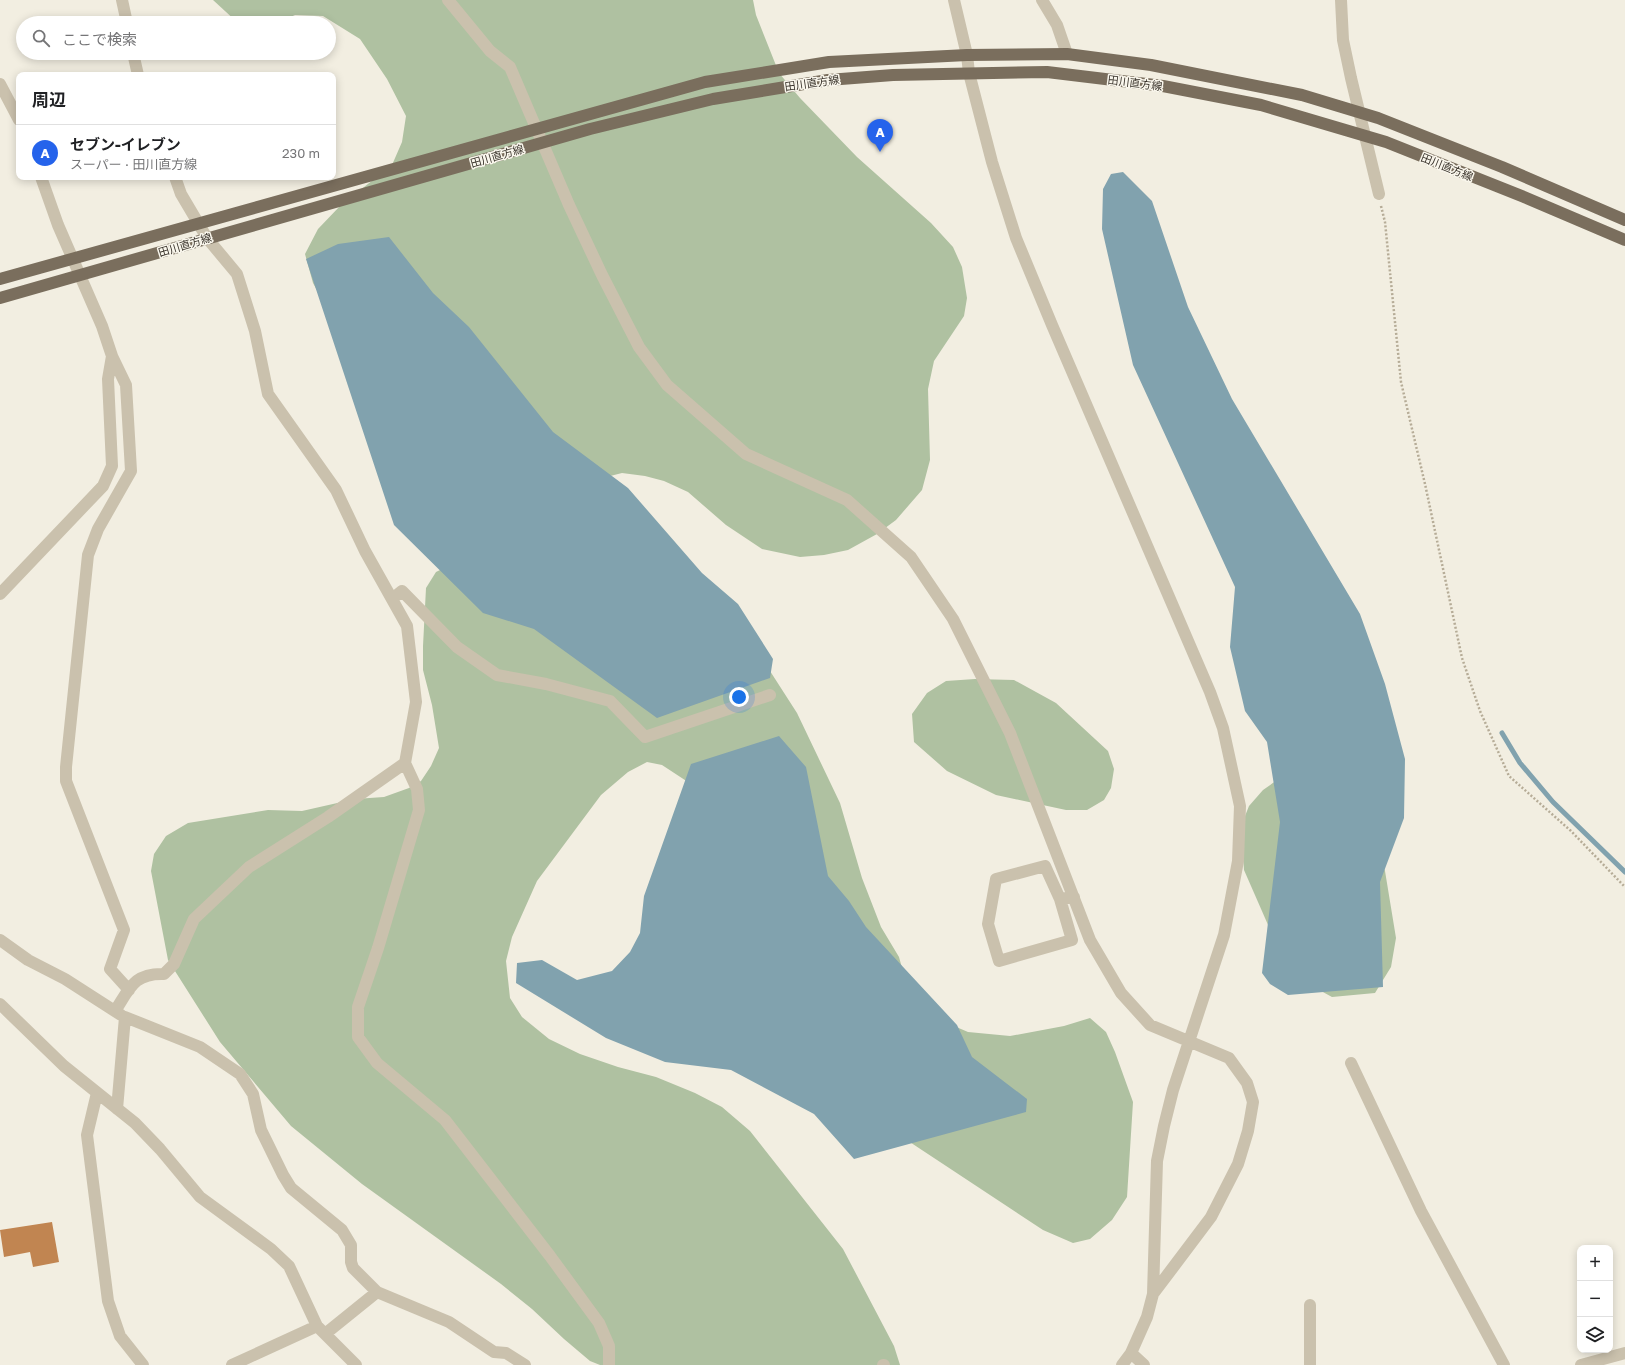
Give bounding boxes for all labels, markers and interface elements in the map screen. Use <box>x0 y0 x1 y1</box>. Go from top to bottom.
search box <box>16 16 336 60</box>
icon: search <box>30 27 52 49</box>
text: ここで検索 <box>62 30 137 48</box>
street label: 田川直方線 <box>784 72 840 93</box>
street label: 田川直方線 <box>1107 73 1163 92</box>
text: 周辺 <box>32 89 66 110</box>
pin: A <box>867 119 893 152</box>
text: セブン-イレブン <box>70 135 181 153</box>
street label: 田川直方線 <box>469 142 525 169</box>
text: A <box>40 145 50 161</box>
text: 230 m <box>282 145 320 161</box>
street label: 田川直方線 <box>1419 150 1475 183</box>
text: スーパー · 田川直方線 <box>70 156 197 172</box>
street label: 田川直方線 <box>157 230 213 259</box>
your location <box>729 687 749 707</box>
map controls <box>1577 1245 1613 1353</box>
button: + <box>1577 1245 1613 1281</box>
button: − <box>1577 1281 1613 1317</box>
button: layers <box>1577 1317 1613 1353</box>

